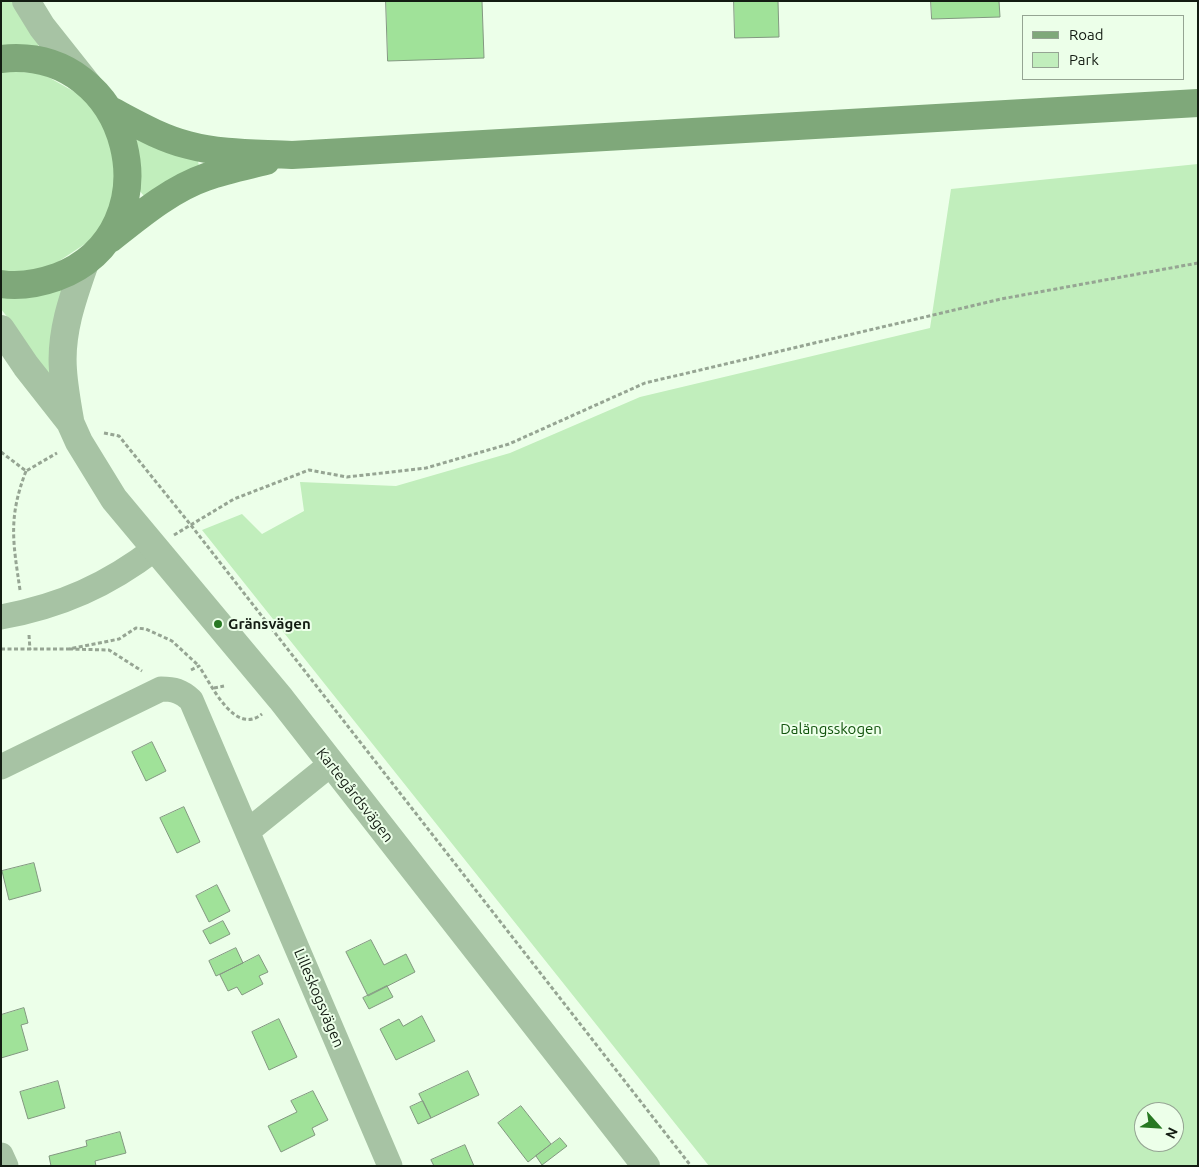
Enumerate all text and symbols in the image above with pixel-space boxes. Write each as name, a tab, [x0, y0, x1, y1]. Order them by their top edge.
legend	[1022, 15, 1184, 80]
text: Road	[1069, 26, 1104, 43]
text: Park	[1069, 51, 1099, 68]
place label: Gränsvägen	[228, 615, 311, 633]
marker: Gränsvägen	[212, 618, 224, 630]
park label: Dalängsskogen	[780, 720, 882, 738]
street label: Kartegårdsvägen	[313, 744, 397, 846]
street label: Lilleskogsvägen	[290, 946, 348, 1050]
north arrow	[1134, 1102, 1184, 1152]
text: N	[1162, 1125, 1181, 1141]

